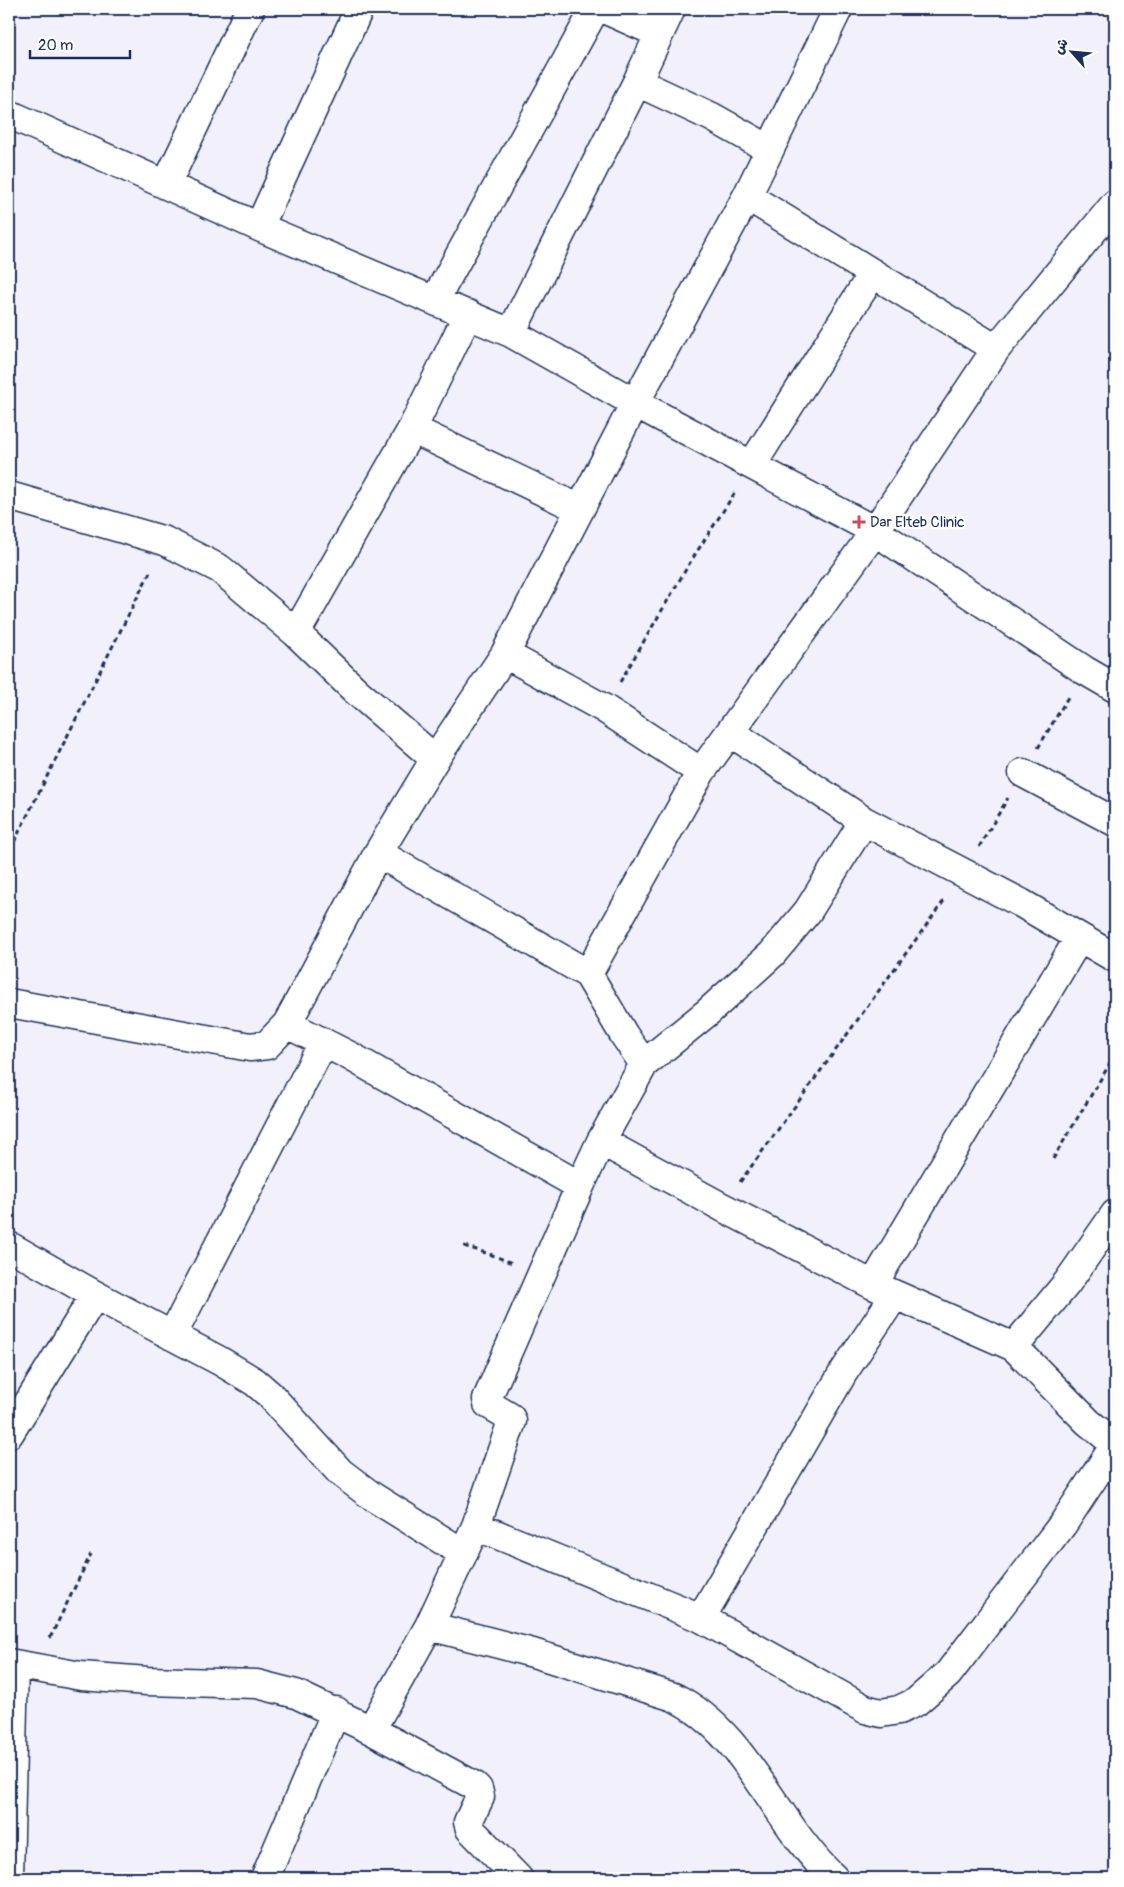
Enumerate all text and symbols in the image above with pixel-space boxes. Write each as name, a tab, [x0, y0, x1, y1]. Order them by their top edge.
scale bar	[30, 28, 130, 60]
north arrow	[1046, 28, 1096, 78]
text: 20 m	[38, 36, 73, 55]
text: ش	[1050, 36, 1072, 57]
place label: Dar Elteb Clinic	[870, 513, 965, 532]
marker: Dar Elteb Clinic	[852, 515, 866, 529]

